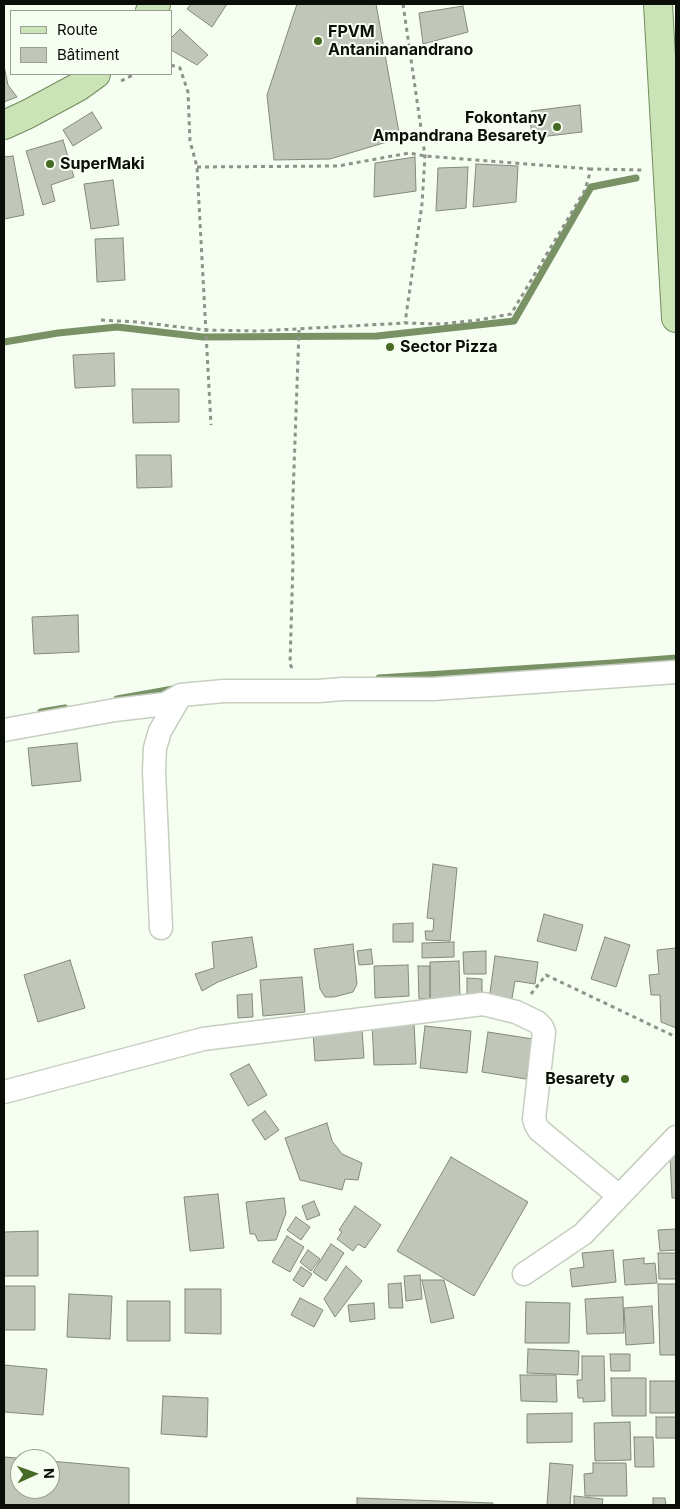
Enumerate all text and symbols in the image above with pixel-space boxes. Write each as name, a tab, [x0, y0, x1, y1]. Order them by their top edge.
legend	[10, 10, 172, 75]
text: Route	[57, 20, 98, 39]
place label: FPVM Antaninanandrano	[328, 22, 473, 60]
marker: FPVM Antaninanandrano	[312, 35, 324, 47]
text: Bâtiment	[57, 45, 119, 64]
place label: Fokontany Ampandrana Besarety	[372, 108, 547, 146]
marker: Fokontany Ampandrana Besarety	[551, 121, 563, 133]
place label: SuperMaki	[60, 154, 145, 174]
marker: SuperMaki	[44, 158, 56, 170]
place label: Sector Pizza	[400, 337, 498, 357]
marker: Sector Pizza	[384, 341, 396, 353]
place label: Besarety	[545, 1069, 615, 1089]
marker: Besarety	[619, 1073, 631, 1085]
north arrow	[10, 1449, 60, 1499]
text: N	[41, 1468, 58, 1479]

